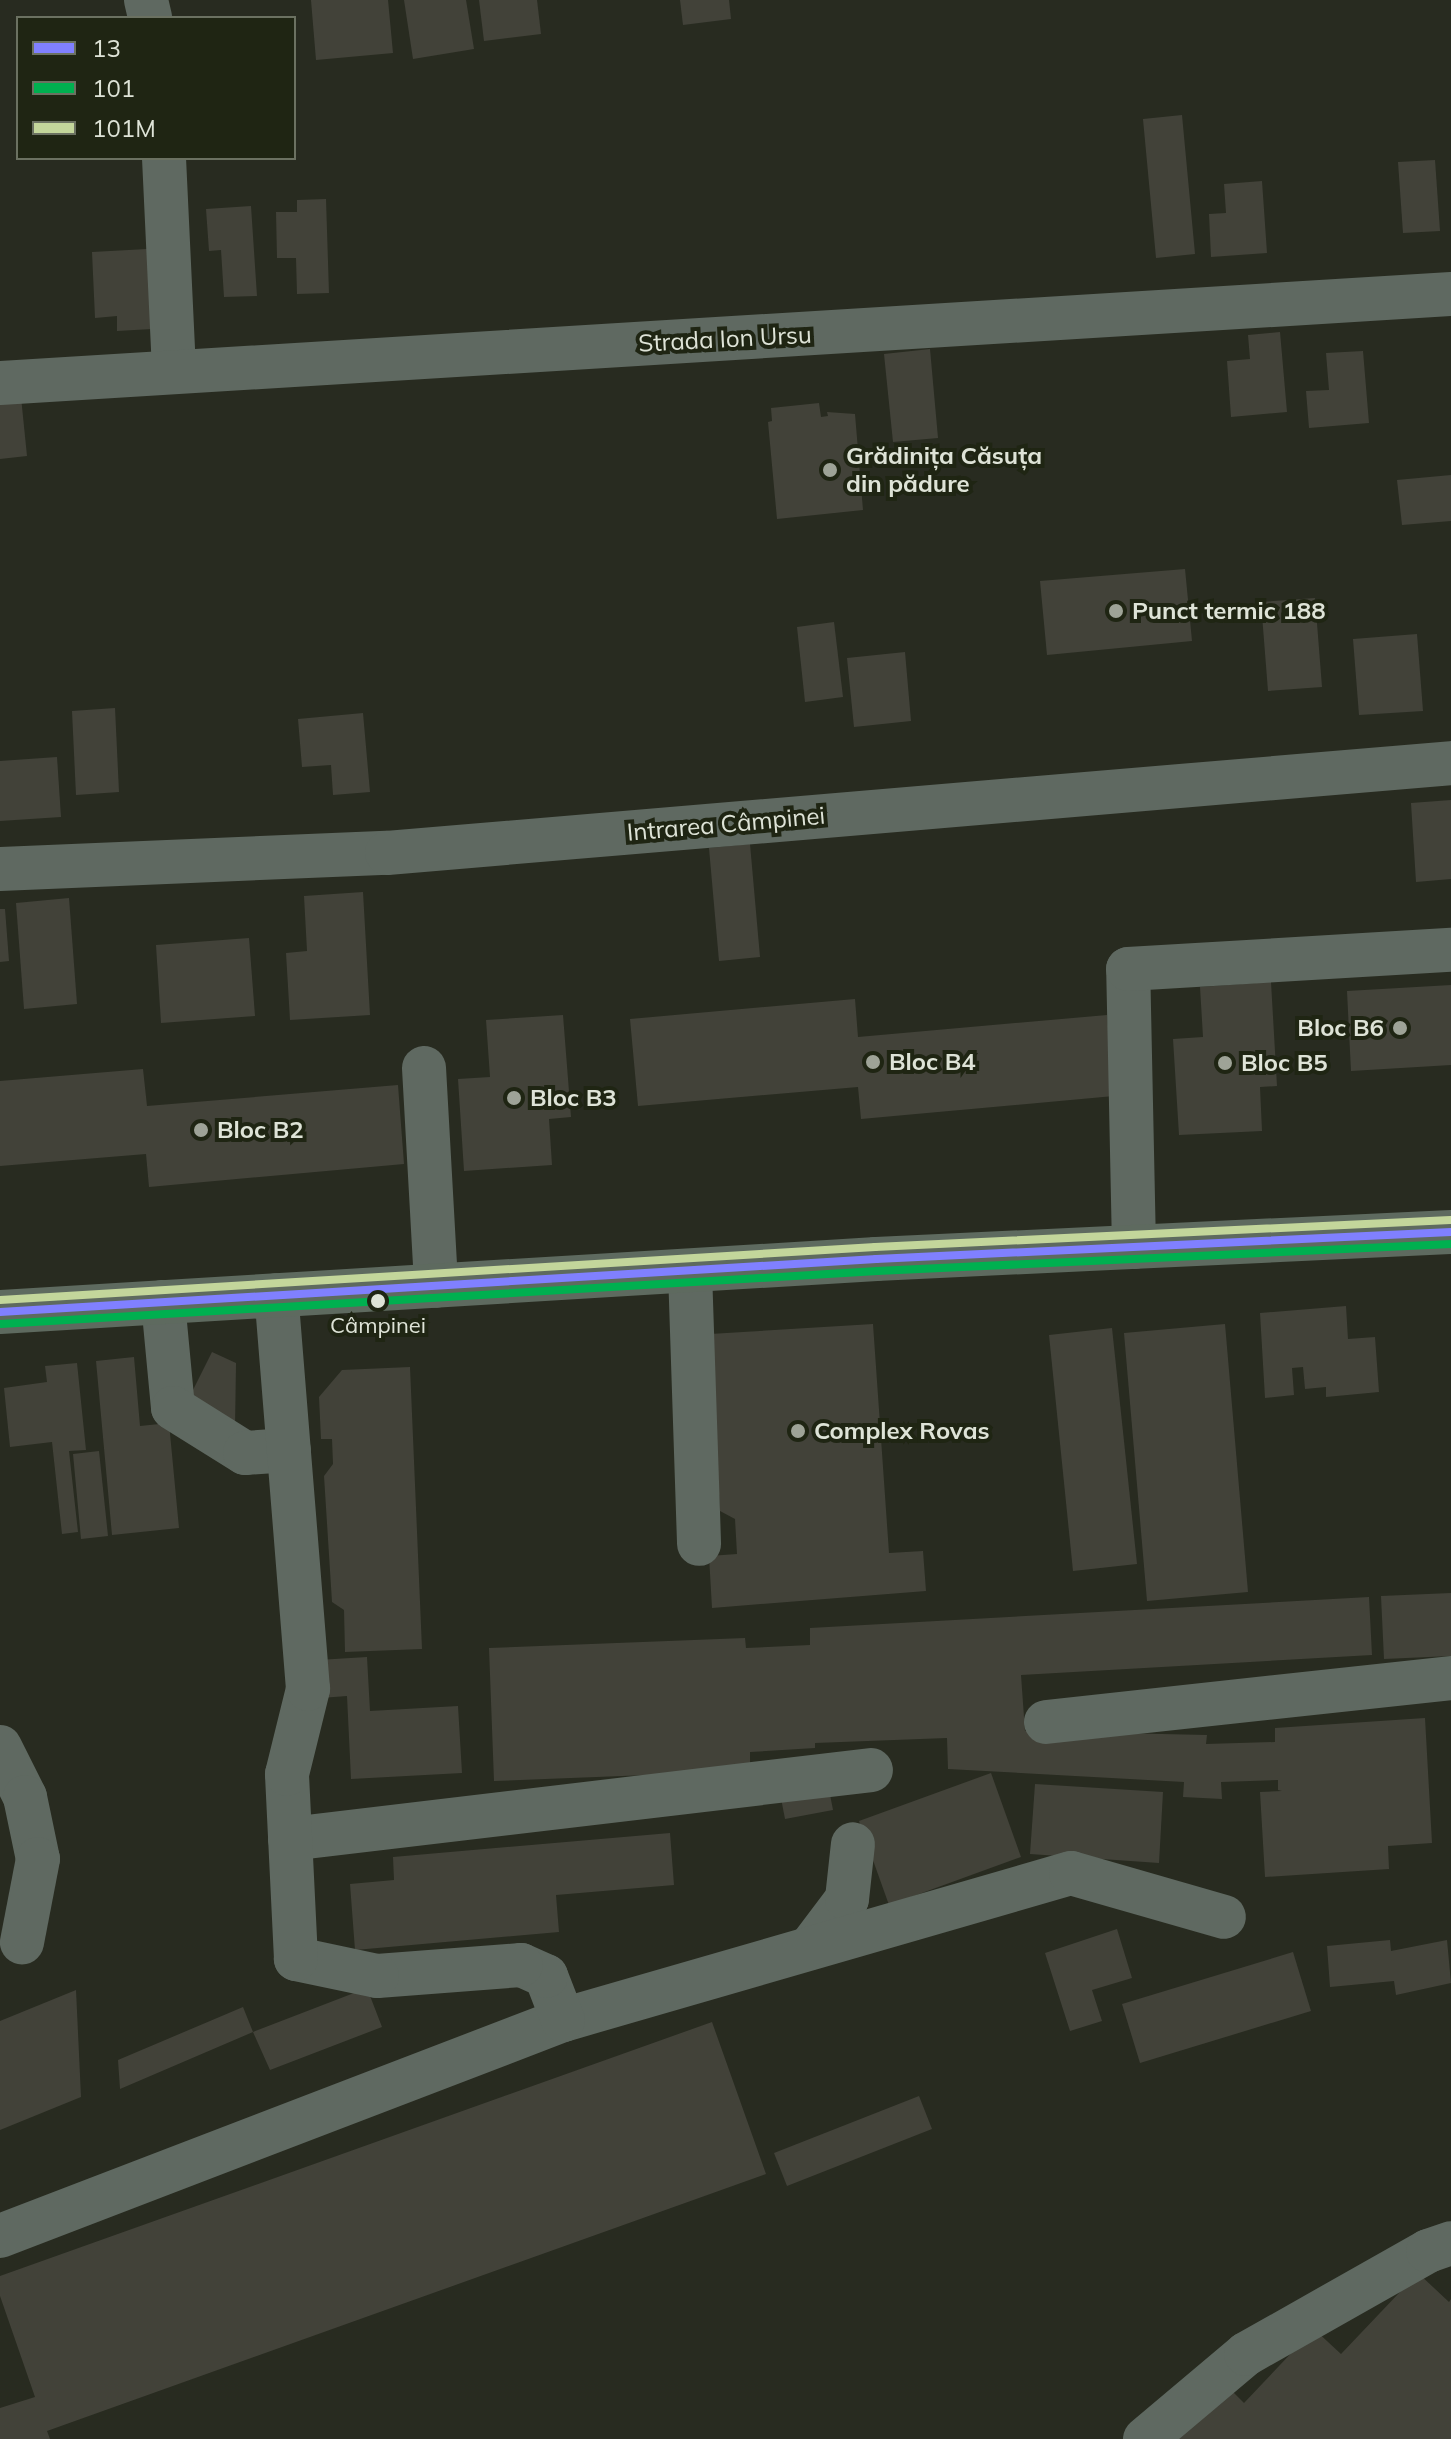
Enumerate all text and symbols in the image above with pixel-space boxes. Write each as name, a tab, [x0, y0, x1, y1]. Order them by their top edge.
legend	[16, 16, 296, 160]
text: 13	[92, 33, 121, 63]
text: 101	[92, 73, 135, 103]
text: 101M	[92, 113, 156, 143]
street label: Strada Ion Ursu	[638, 320, 812, 358]
place label: Grădinița Căsuța din pădure	[846, 442, 1042, 498]
marker: Grădinița Căsuța din pădure	[821, 461, 839, 479]
place label: Punct termic 188	[1132, 597, 1326, 625]
marker: Punct termic 188	[1107, 602, 1125, 620]
street label: Intrarea Câmpinei	[626, 801, 826, 847]
place label: Bloc B6	[1297, 1014, 1384, 1042]
marker: Bloc B6	[1391, 1019, 1409, 1037]
place label: Bloc B4	[889, 1048, 976, 1076]
place label: Bloc B5	[1241, 1049, 1328, 1077]
marker: Bloc B4	[864, 1053, 882, 1071]
marker: Bloc B5	[1216, 1054, 1234, 1072]
place label: Bloc B3	[530, 1084, 617, 1112]
marker: Bloc B3	[505, 1089, 523, 1107]
place label: Bloc B2	[217, 1116, 304, 1144]
marker: Bloc B2	[192, 1121, 210, 1139]
marker: Câmpinei	[370, 1293, 386, 1309]
place label: Câmpinei	[330, 1313, 426, 1339]
place label: Complex Rovas	[814, 1417, 990, 1445]
marker: Complex Rovas	[789, 1422, 807, 1440]

